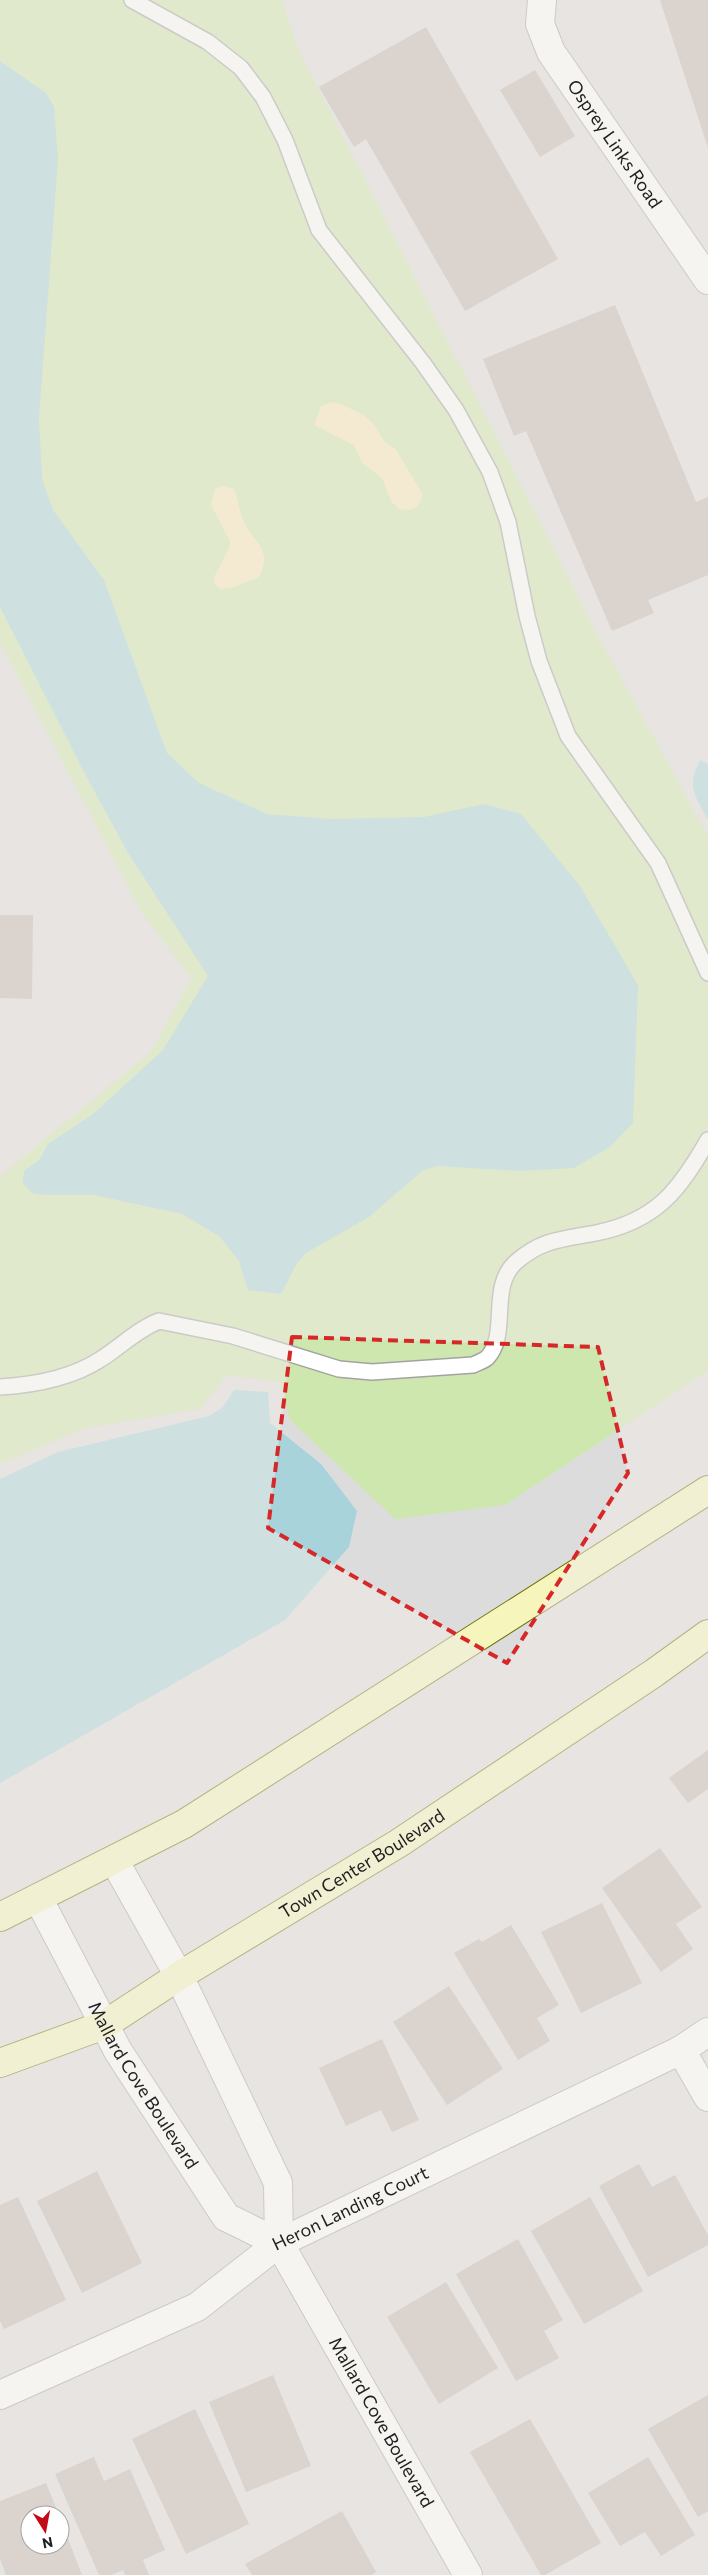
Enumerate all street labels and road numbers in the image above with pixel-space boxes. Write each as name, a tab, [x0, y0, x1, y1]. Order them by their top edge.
street label: Osprey Links Road	[563, 75, 667, 212]
street label: Town Center Boulevard	[275, 1804, 449, 1923]
street label: Mallard Cove Boulevard	[84, 1998, 204, 2173]
street label: Heron Landing Court	[268, 2161, 432, 2255]
street label: Mallard Cove Boulevard	[325, 2333, 439, 2511]

